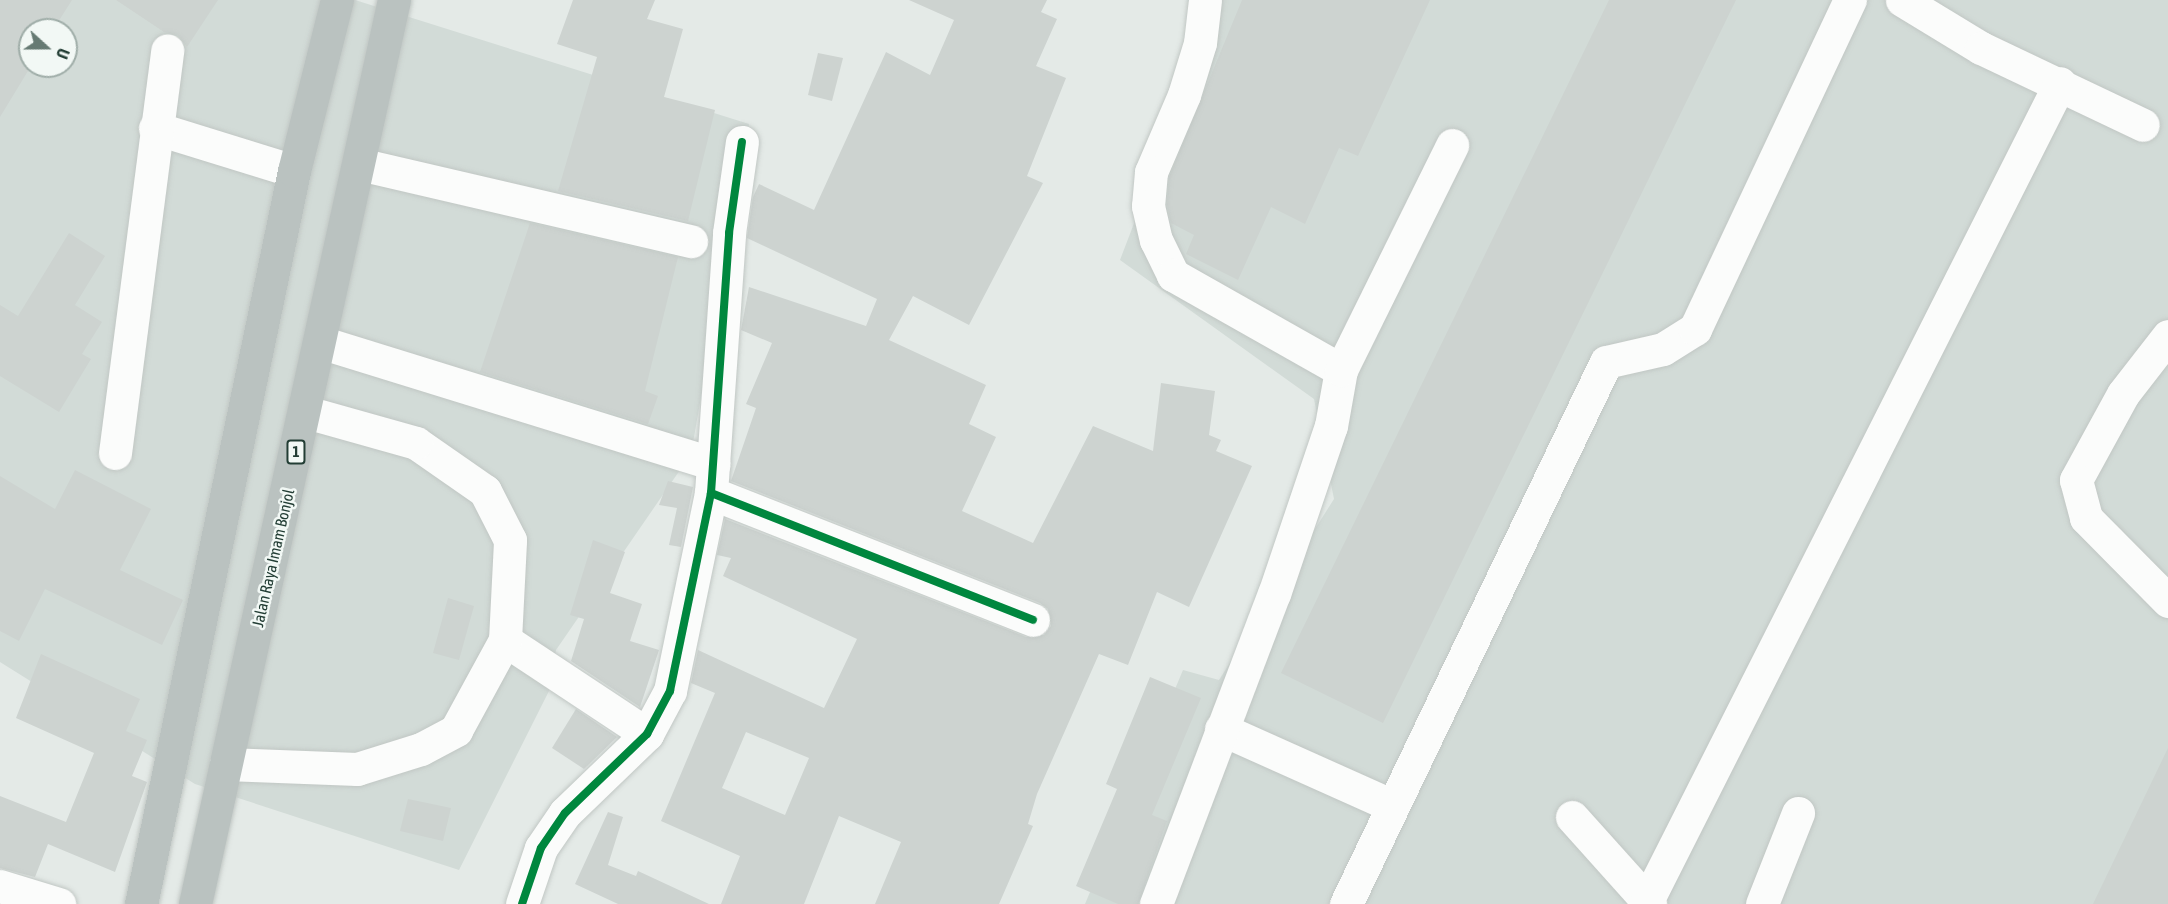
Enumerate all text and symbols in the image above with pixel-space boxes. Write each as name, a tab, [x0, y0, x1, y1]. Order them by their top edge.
north arrow	[18, 18, 78, 78]
text: U	[53, 46, 73, 61]
road number: 1	[286, 440, 306, 464]
street label: Jalan Raya Imam Bonjol	[248, 487, 298, 629]

